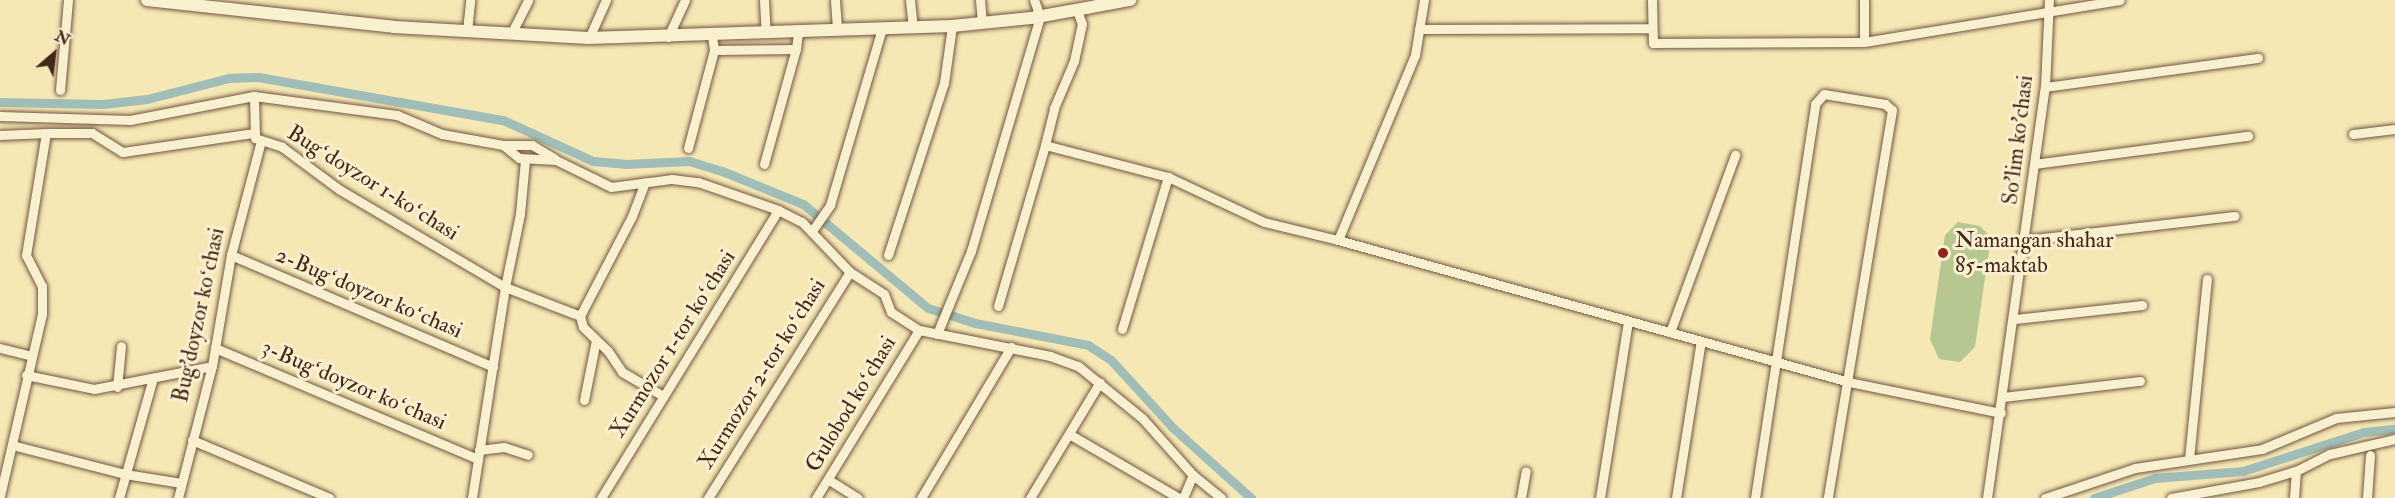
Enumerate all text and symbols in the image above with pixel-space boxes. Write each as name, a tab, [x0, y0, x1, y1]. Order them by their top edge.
north arrow	[24, 24, 84, 84]
text: N	[51, 26, 73, 50]
street label: So'lim ko'chasi	[1997, 74, 2039, 206]
street label: Bugʻdoyzor 1-koʻchasi	[282, 120, 464, 246]
street label: Bug'doyzor koʻchasi	[168, 225, 230, 405]
place label: Namangan shahar 85-maktab	[1955, 227, 2113, 278]
street label: 2-Bugʻdoyzor koʻchasi	[272, 242, 466, 344]
street label: Xurmozor 1-tor koʻchasi	[605, 245, 741, 443]
marker: Namangan shahar 85-maktab	[1936, 246, 1950, 260]
street label: Xurmozor 2-tor koʻchasi	[693, 274, 831, 474]
street label: Gulobod koʻchasi	[800, 331, 902, 477]
street label: 3-Bugʻdoyzor koʻchasi	[258, 334, 450, 436]

